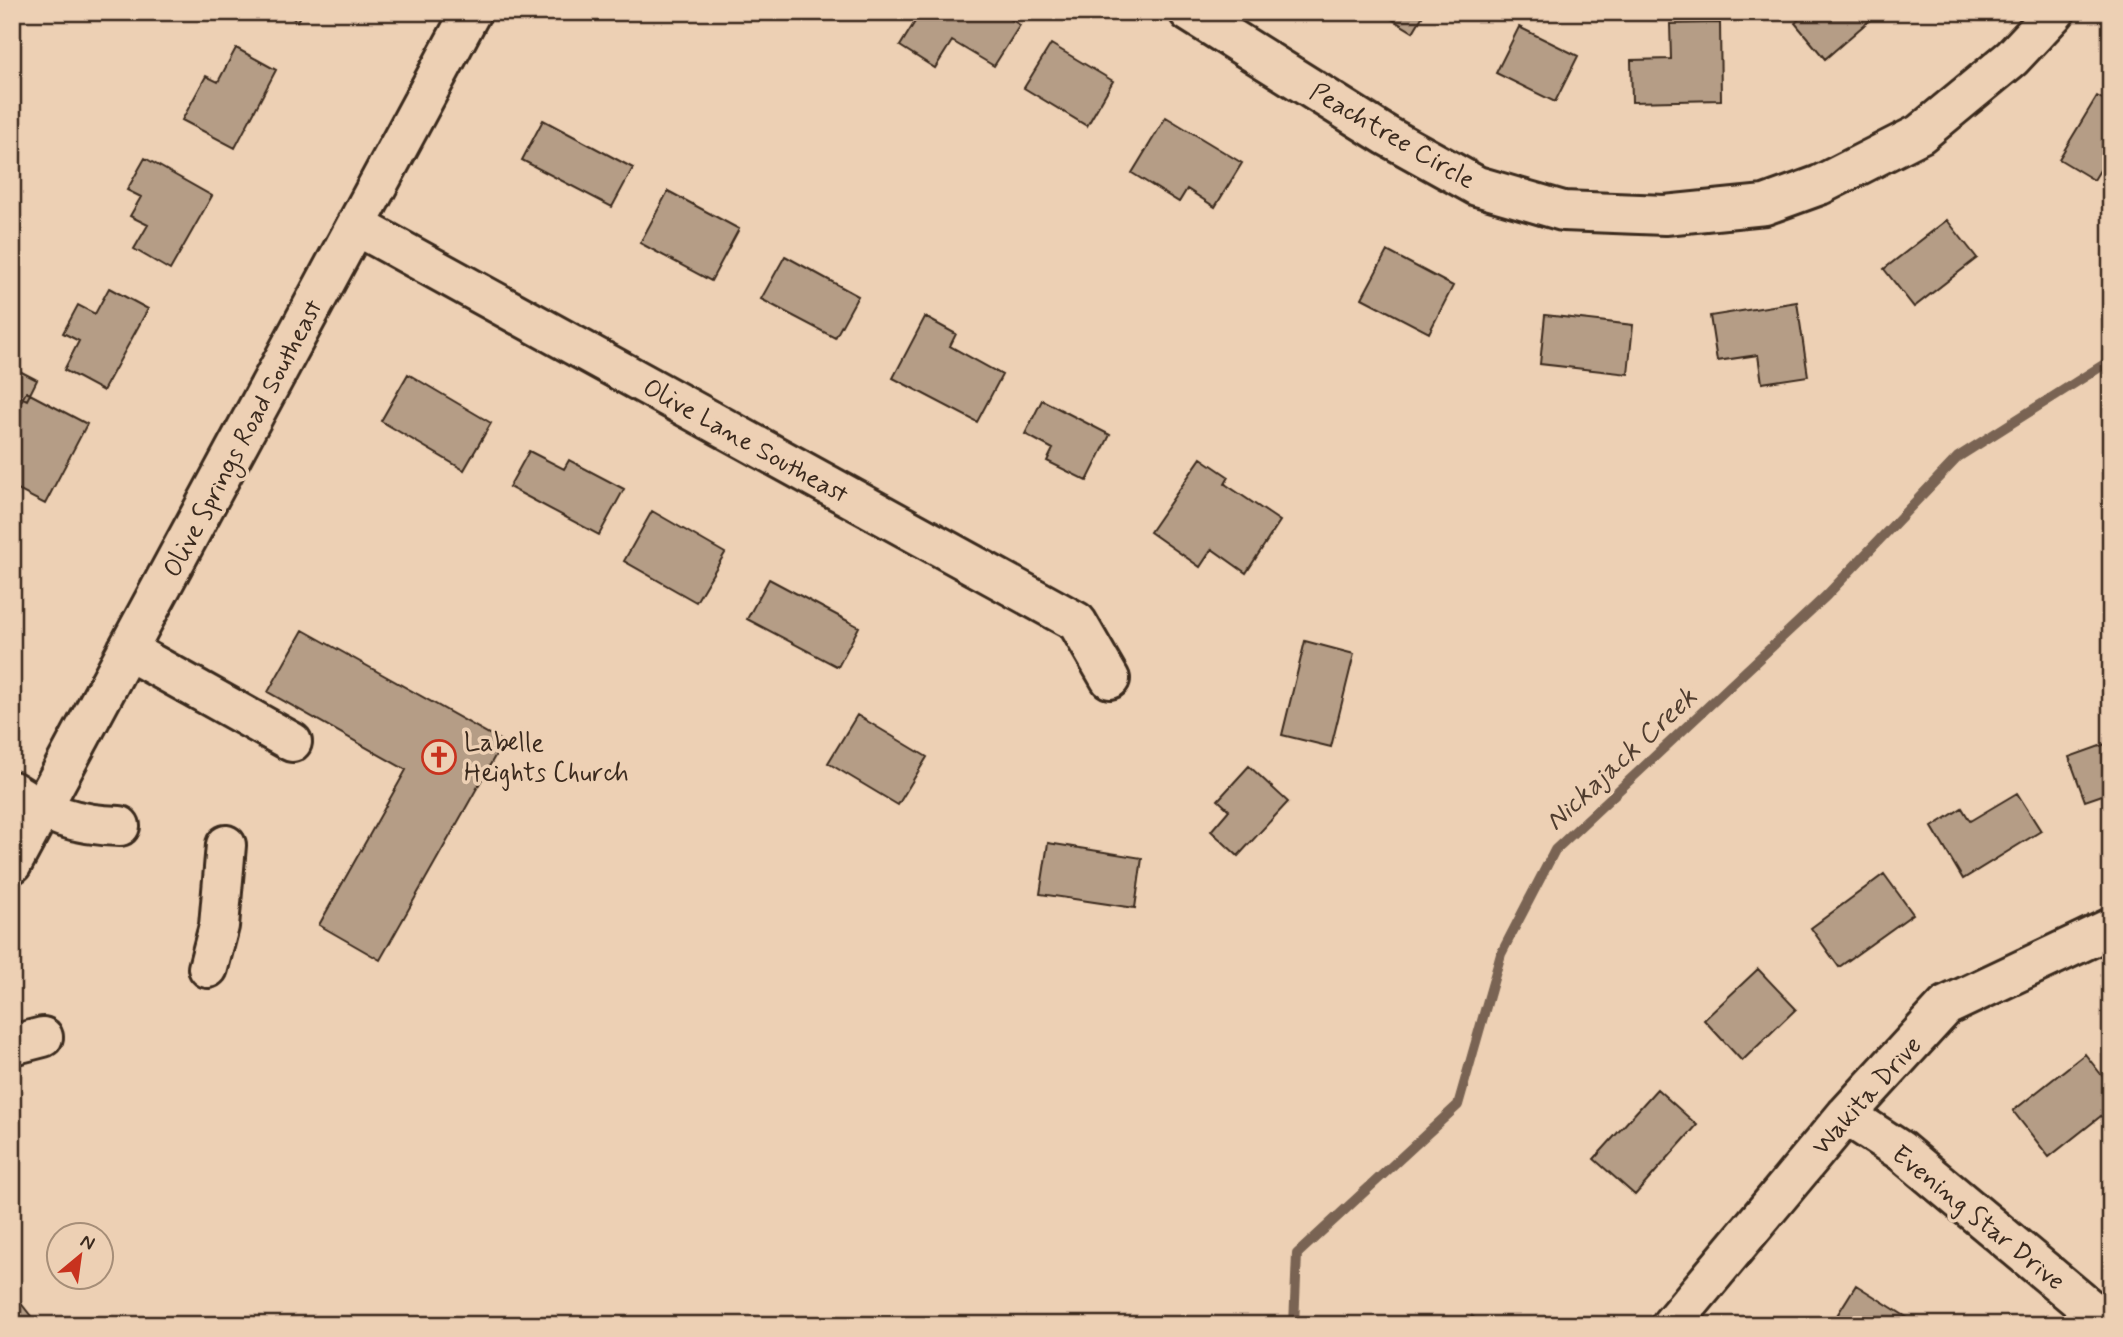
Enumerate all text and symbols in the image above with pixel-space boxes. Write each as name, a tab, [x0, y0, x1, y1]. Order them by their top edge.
street label: Peachtree Circle	[1303, 76, 1481, 198]
street label: Olive Springs Road Southeast	[156, 294, 333, 585]
street label: Olive Lane Southeast	[636, 371, 854, 512]
water label: Nickajack Creek	[1538, 680, 1706, 840]
place label: Labelle Heights Church	[464, 727, 629, 791]
church icon: Labelle Heights Church	[420, 738, 458, 776]
street label: Wakita Drive	[1805, 1030, 1930, 1163]
street label: Evening Star Drive	[1884, 1138, 2071, 1299]
north arrow	[46, 1222, 116, 1292]
text: N	[76, 1228, 99, 1256]

